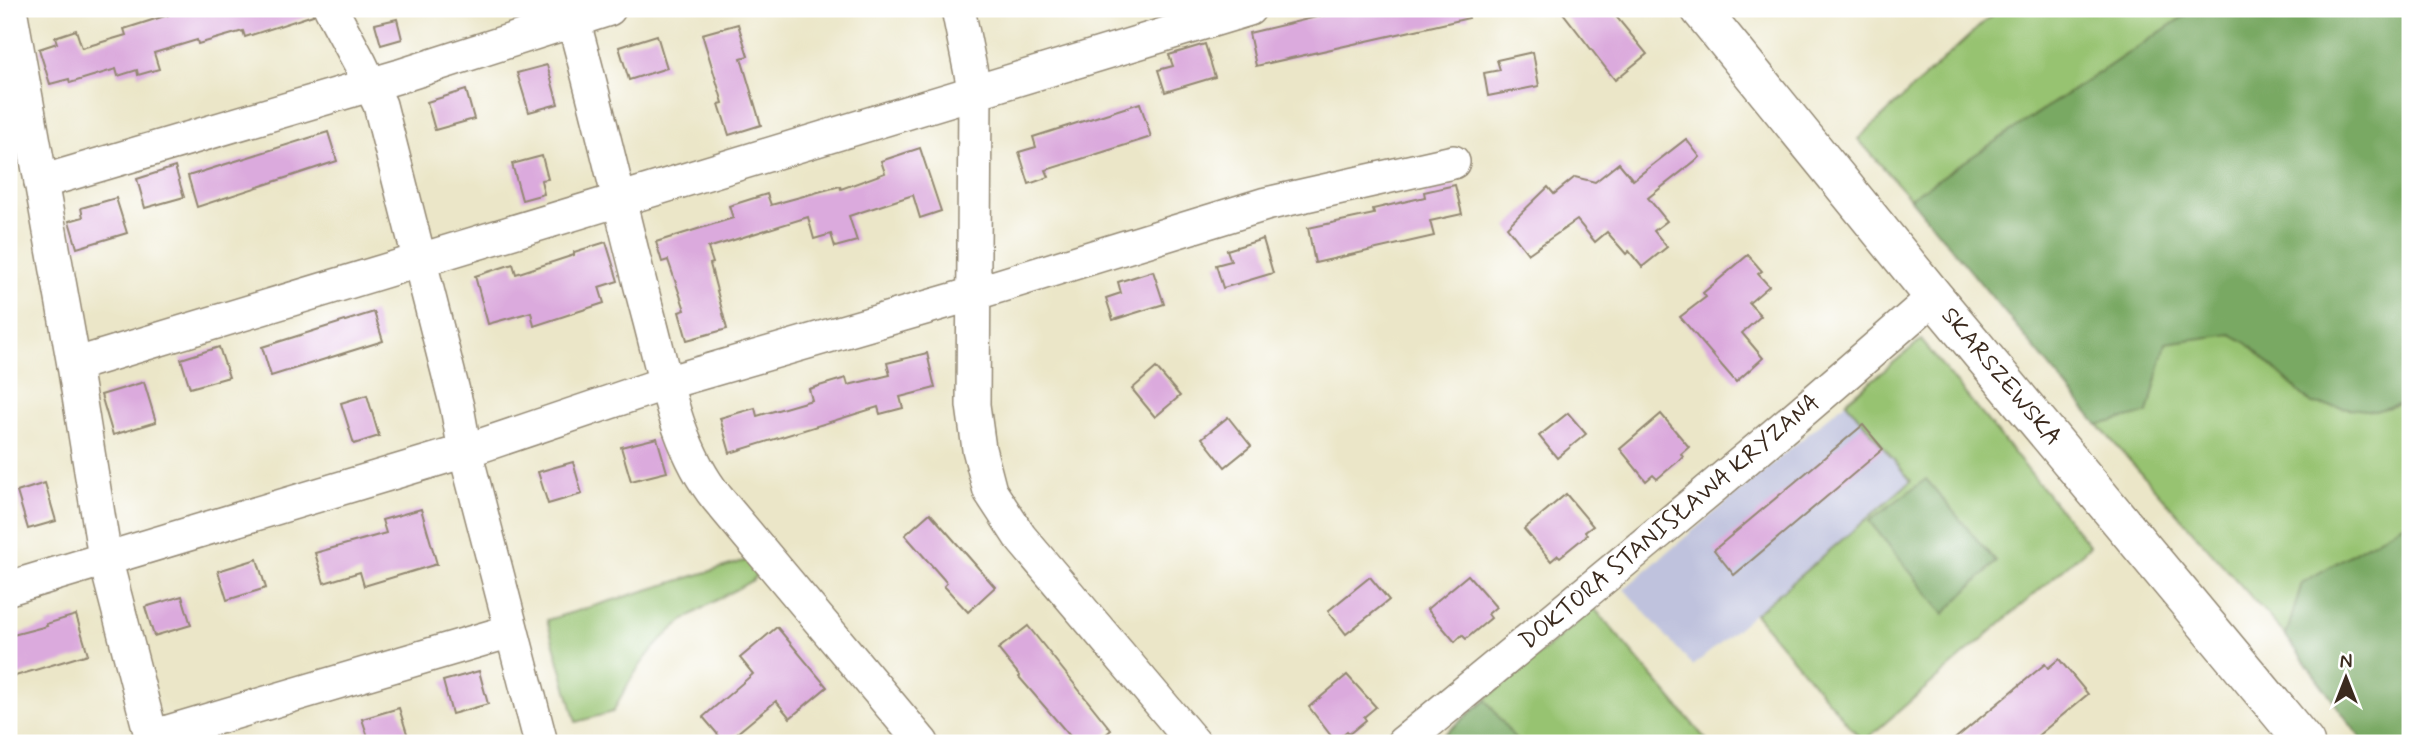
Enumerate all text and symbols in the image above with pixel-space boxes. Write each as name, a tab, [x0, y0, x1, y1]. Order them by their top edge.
street label: SKARSZEWSKA	[1934, 301, 2068, 453]
street label: DOKTORA STANISŁAWA KRYZANA	[1513, 387, 1827, 657]
north arrow	[2310, 644, 2380, 714]
text: N	[2340, 650, 2352, 675]

